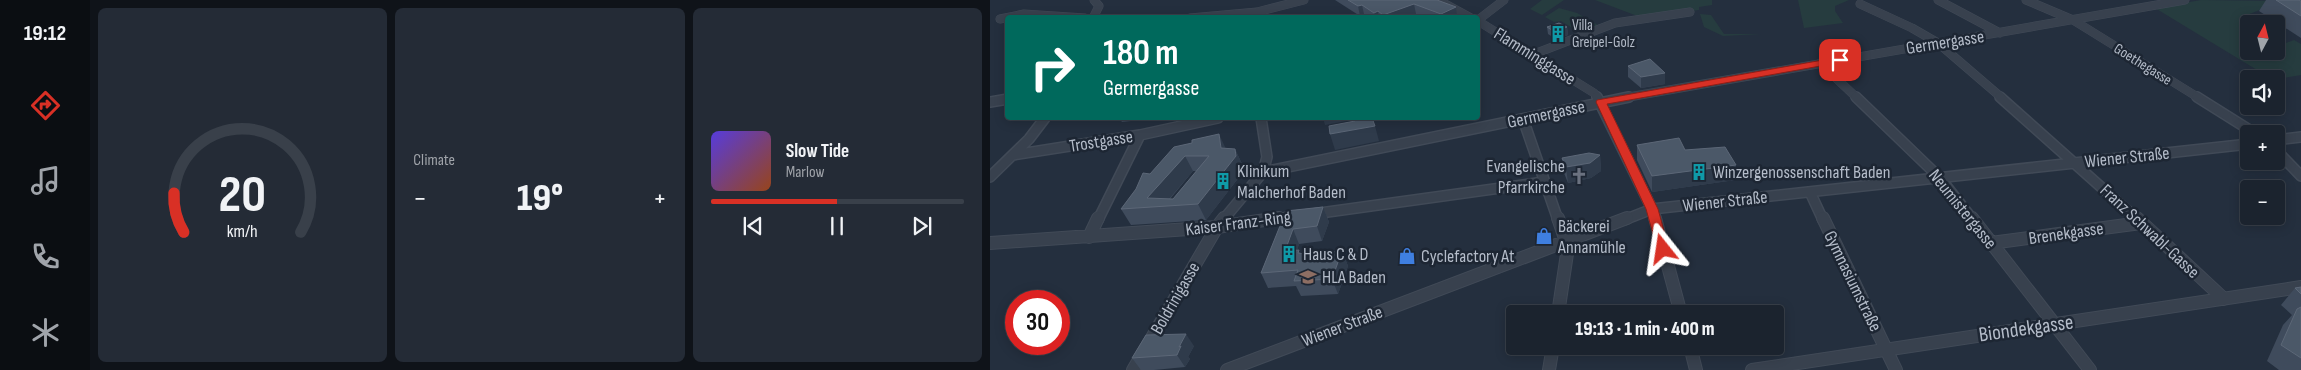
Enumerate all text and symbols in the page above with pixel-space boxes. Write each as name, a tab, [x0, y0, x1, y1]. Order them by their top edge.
north arrow	[2240, 15, 2285, 60]
map controls	[2240, 15, 2285, 225]
place label: Villa Greipel-Golz	[1572, 16, 1635, 52]
text: 19:12	[24, 20, 66, 47]
street label: Flamminggasse	[1490, 23, 1579, 90]
building icon: Villa Greipel-Golz	[1548, 24, 1568, 44]
street label: Germergasse	[1905, 26, 1986, 59]
text: 180 m	[1103, 32, 1179, 75]
icon: right	[1020, 35, 1085, 100]
pin	[1819, 39, 1861, 81]
street label: Goethegasse	[2110, 39, 2175, 90]
icon: arrive	[1826, 46, 1854, 74]
button: sound	[2240, 70, 2285, 115]
text: Germergasse	[1103, 75, 1199, 102]
icon: directions	[28, 88, 63, 123]
street label: Germergasse	[1505, 96, 1587, 133]
button: +	[2240, 125, 2285, 170]
street label: Trostgasse	[1068, 126, 1134, 157]
text: Slow Tide	[786, 140, 849, 163]
street label: Wiener Straße	[2084, 143, 2170, 172]
text: Climate	[413, 151, 455, 170]
place label: Evangelische Pfarrkirche	[1486, 156, 1565, 198]
place label: Klinikum Malcherhof Baden	[1237, 161, 1346, 203]
building icon: Winzergenossenschaft Baden	[1689, 162, 1709, 182]
place label: Winzergenossenschaft Baden	[1713, 162, 1890, 183]
icon: music	[28, 163, 63, 198]
text: Marlow	[786, 163, 824, 182]
text: 20	[219, 164, 266, 227]
street label: Neumistergasse	[1924, 165, 2001, 253]
church icon: Evangelische Pfarrkirche	[1569, 166, 1589, 186]
building icon: Klinikum Malcherhof Baden	[1213, 171, 1233, 191]
text: 19°	[517, 176, 563, 221]
street label: Franz Schwabl-Gasse	[2096, 180, 2204, 283]
button: −	[2240, 180, 2285, 225]
text: −	[413, 182, 427, 215]
text: +	[653, 182, 667, 215]
street label: Wiener Straße	[1682, 187, 1768, 216]
street label: Kaiser Franz-Ring	[1184, 207, 1292, 240]
icon: previous	[739, 212, 767, 240]
icon: pause	[823, 212, 851, 240]
icon: next	[908, 212, 936, 240]
place label: Bäckerei Annamühle	[1557, 216, 1626, 258]
street label: Brenekgasse	[2027, 218, 2105, 249]
text: km/h	[227, 221, 258, 242]
position arrow	[1636, 222, 1688, 274]
shop icon: Bäckerei Annamühle	[1534, 226, 1554, 246]
street label: Gymnasiumstraße	[1819, 227, 1886, 335]
icon: phone	[28, 239, 63, 274]
building icon: Haus C & D	[1279, 244, 1299, 264]
place label: Haus C & D	[1303, 244, 1368, 265]
shop icon: Cyclefactory At	[1397, 246, 1417, 266]
place label: Cyclefactory At	[1421, 246, 1515, 267]
street label: Boldrinigasse	[1146, 258, 1204, 338]
school or university icon: HLA Baden	[1298, 267, 1318, 287]
place label: HLA Baden	[1322, 267, 1386, 288]
speed limit sign: 30	[1005, 290, 1070, 355]
street label: Wiener Straße	[1299, 301, 1386, 352]
street label: Biondekgasse	[1977, 309, 2075, 347]
icon: climate	[28, 315, 63, 350]
text: 19:13 · 1 min · 400 m	[1575, 318, 1715, 341]

